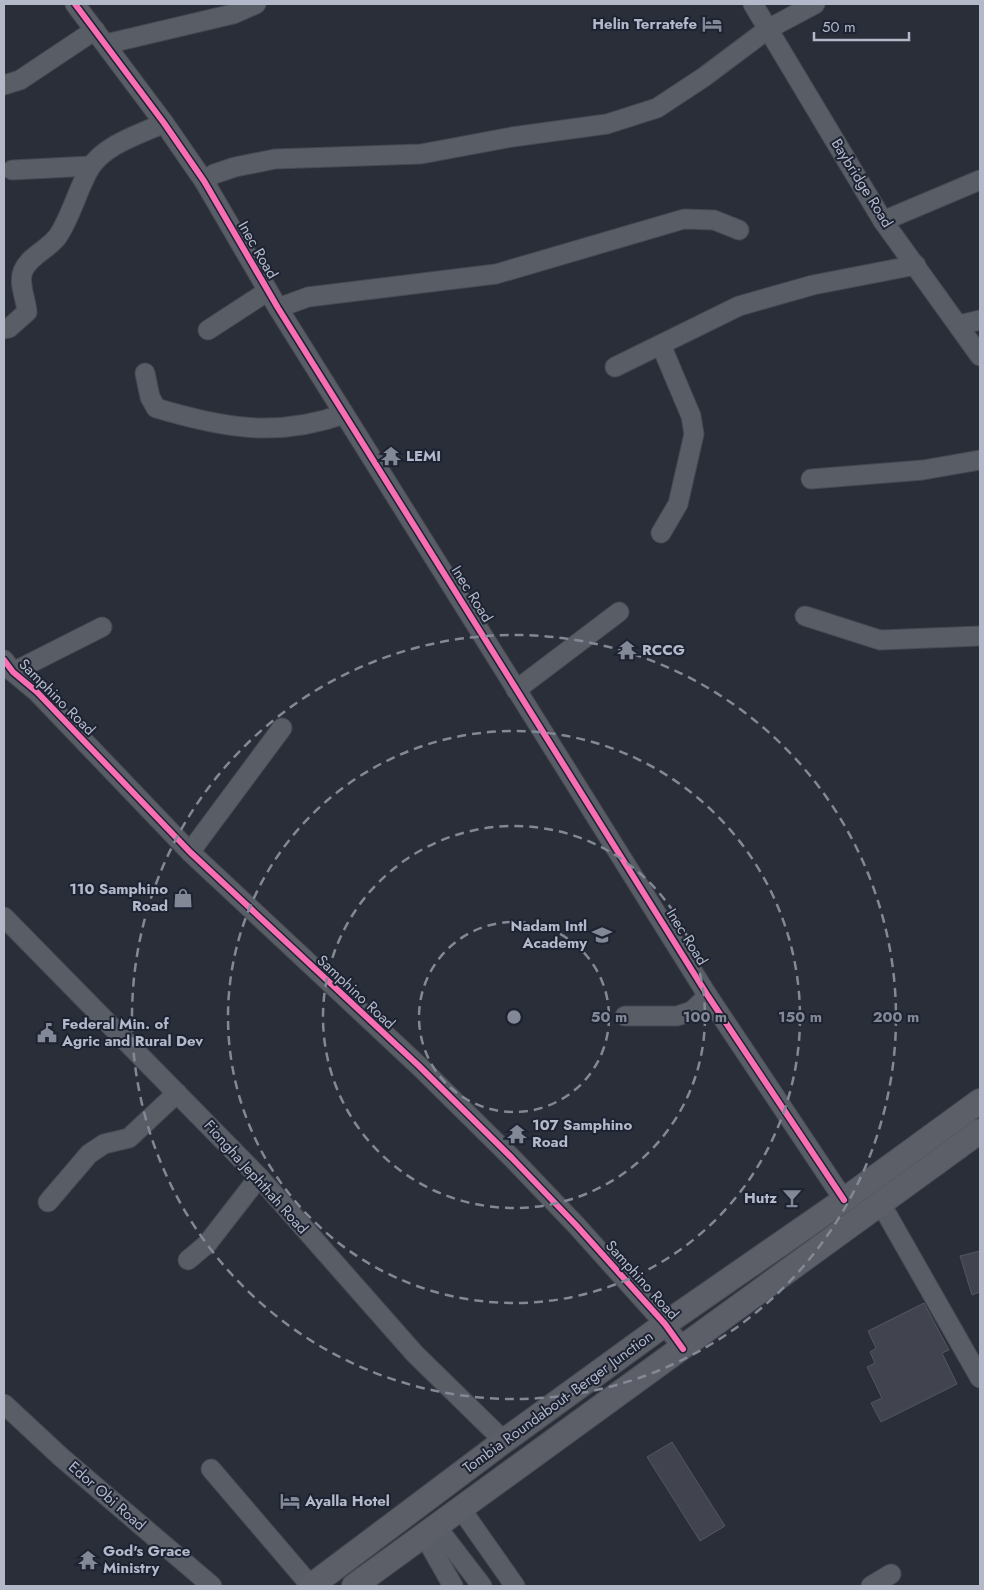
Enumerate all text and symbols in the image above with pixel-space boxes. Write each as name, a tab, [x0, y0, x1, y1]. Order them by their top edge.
scale bar	[814, 10, 909, 42]
place label: Helin Terratefe	[592, 13, 697, 35]
hotel icon: Helin Terratefe	[701, 13, 723, 35]
text: 50 m	[822, 16, 856, 38]
street label: Baybridge Road	[826, 134, 898, 232]
street label: Inec Road	[233, 217, 283, 283]
temple icon: LEMI	[380, 445, 402, 467]
place label: LEMI	[406, 445, 441, 467]
street label: Inec Road	[446, 561, 498, 627]
temple icon: RCCG	[616, 639, 638, 661]
place label: RCCG	[642, 639, 685, 661]
street label: Samphino Road	[14, 654, 100, 740]
place label: 110 Samphino Road	[69, 878, 168, 917]
shop icon: 110 Samphino Road	[172, 887, 194, 909]
street label: Inec Road	[661, 904, 713, 970]
place label: Nadam Intl Academy	[511, 915, 587, 954]
school or university icon: Nadam Intl Academy	[591, 924, 613, 946]
street label: Samphino Road	[312, 950, 400, 1034]
text: 50 m	[591, 1006, 627, 1028]
text: 100 m	[683, 1006, 727, 1028]
text: 150 m	[778, 1006, 822, 1028]
text: 200 m	[873, 1006, 919, 1028]
centre of rings	[505, 1008, 523, 1026]
place label: Federal Min. of Agric and Rural Dev	[61, 1013, 203, 1052]
public building icon: Federal Min. of Agric and Rural Dev	[36, 1022, 58, 1044]
place label: 107 Samphino Road	[532, 1114, 632, 1153]
street label: Fiongha Jephthah Road	[199, 1115, 313, 1239]
temple icon: 107 Samphino Road	[506, 1123, 528, 1145]
place label: Hutz	[744, 1187, 777, 1209]
bar icon: Hutz	[781, 1187, 803, 1209]
street label: Samphino Road	[600, 1235, 684, 1325]
street label: Tombia Roundabout- Berger Junction	[458, 1325, 658, 1479]
street label: Edor Obi Road	[64, 1456, 150, 1536]
hotel icon: Ayalla Hotel	[279, 1490, 301, 1512]
place label: Ayalla Hotel	[304, 1490, 390, 1512]
place label: God's Grace Ministry	[103, 1540, 191, 1579]
temple icon: God's Grace Ministry	[77, 1549, 99, 1571]

